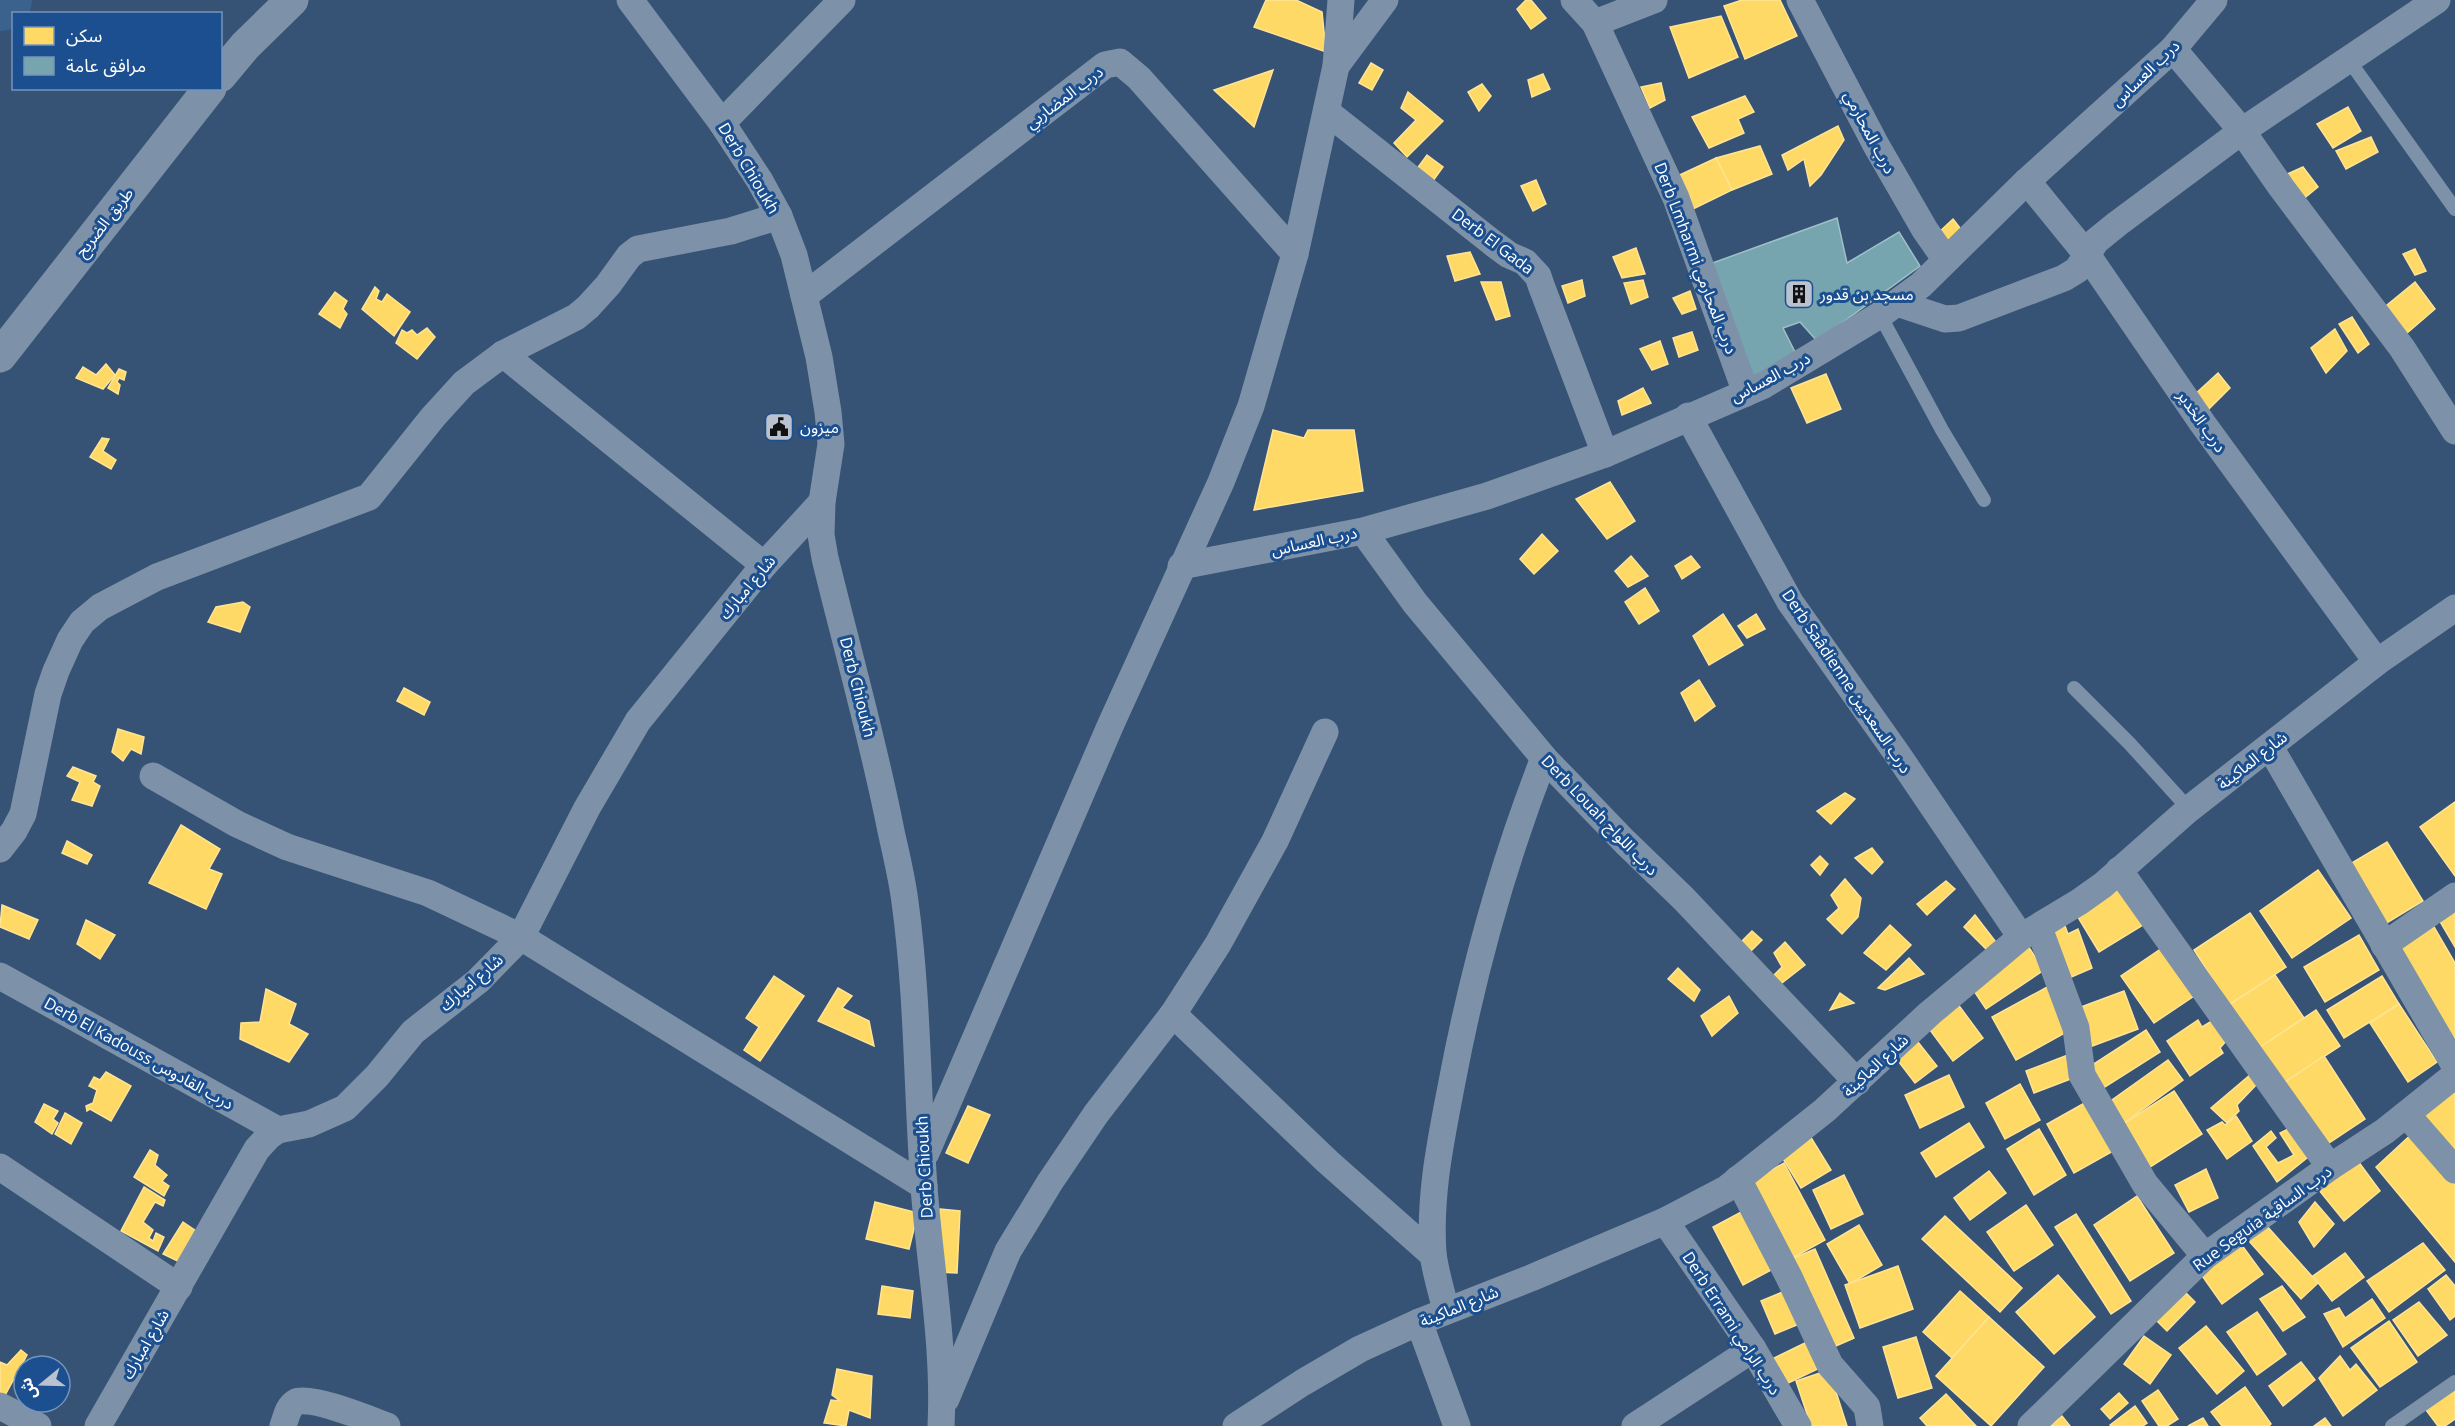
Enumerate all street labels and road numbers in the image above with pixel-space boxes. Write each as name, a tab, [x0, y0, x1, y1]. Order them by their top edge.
street label: درب العساس	[2106, 35, 2184, 111]
street label: درب المضاربي	[1021, 61, 1108, 135]
street label: درب المحارمي	[1837, 87, 1901, 178]
street label: Derb Chioukh	[713, 118, 785, 218]
street label: Derb Lmharmi درب المحارمي	[1648, 159, 1743, 358]
street label: طريق الضريح	[70, 182, 140, 263]
street label: Derb El Gada	[1447, 203, 1539, 279]
street label: درب العساس	[1726, 347, 1814, 407]
street label: درب الخدير	[2172, 385, 2231, 457]
street label: درب العساس	[1269, 521, 1359, 561]
street label: شارع امبارك	[714, 550, 782, 625]
street label: Derb Saâdienne درب السعديين	[1777, 585, 1917, 777]
street label: Derb Chioukh	[835, 635, 881, 739]
street label: شارع الماكينة	[2213, 726, 2293, 796]
street label: Derb Louah درب اللواح	[1535, 750, 1663, 881]
street label: شارع امبارك	[435, 948, 509, 1017]
street label: Derb El Kadouss درب القادوس	[40, 992, 238, 1114]
street label: شارع الماكينة	[1837, 1029, 1914, 1103]
street label: Derb Chioukh	[910, 1115, 938, 1219]
street label: Rue Seguia درب الساقية	[2188, 1160, 2336, 1276]
street label: Derb Errami درب الرامي	[1676, 1247, 1787, 1400]
street label: شارع الماكينة	[1416, 1280, 1502, 1334]
street label: شارع امبارك	[116, 1305, 176, 1384]

